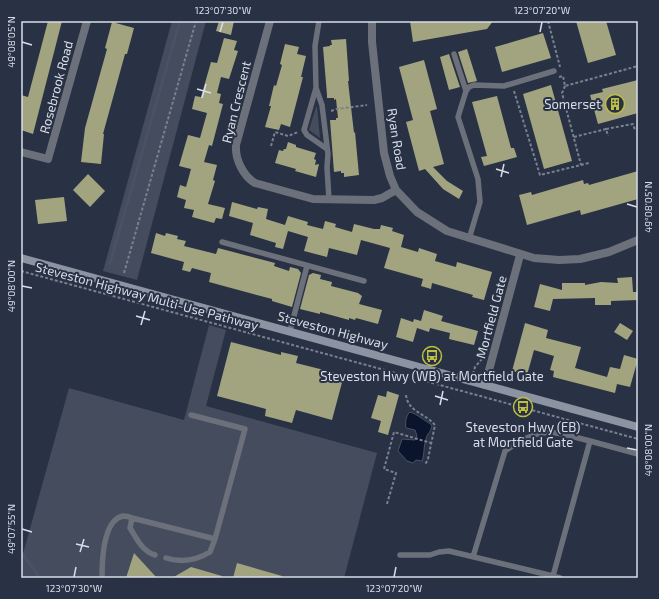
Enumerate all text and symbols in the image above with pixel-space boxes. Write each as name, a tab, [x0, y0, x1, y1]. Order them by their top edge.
text: 123°07'30"W	[195, 4, 252, 16]
text: 123°07'20"W	[514, 4, 571, 16]
text: 49°08'05"N	[5, 16, 17, 68]
street label: Rosebrook Road	[36, 39, 76, 135]
street label: Ryan Crescent	[218, 59, 254, 145]
building icon: Somerset	[604, 93, 626, 115]
place label: Somerset	[544, 96, 601, 112]
street label: Ryan Road	[384, 107, 410, 171]
text: 49°08'05"N	[642, 181, 654, 233]
street label: Steveston Highway Multi-Use Pathway	[34, 259, 260, 334]
text: 49°08'00"N	[5, 260, 17, 312]
street label: Mortfield Gate	[472, 274, 510, 360]
street label: Steveston Highway	[276, 308, 390, 352]
bus stop icon: Steveston Hwy (WB) at Mortfield Gate	[421, 345, 443, 367]
place label: Steveston Hwy (WB) at Mortfield Gate	[320, 368, 544, 384]
bus stop icon: Steveston Hwy (EB) at Mortfield Gate	[512, 396, 534, 418]
place label: Steveston Hwy (EB) at Mortfield Gate	[466, 419, 580, 450]
text: 49°08'00"N	[642, 424, 654, 476]
text: 49°07'55"N	[5, 504, 17, 554]
text: 123°07'30"W	[46, 582, 103, 594]
text: 123°07'20"W	[366, 582, 423, 594]

